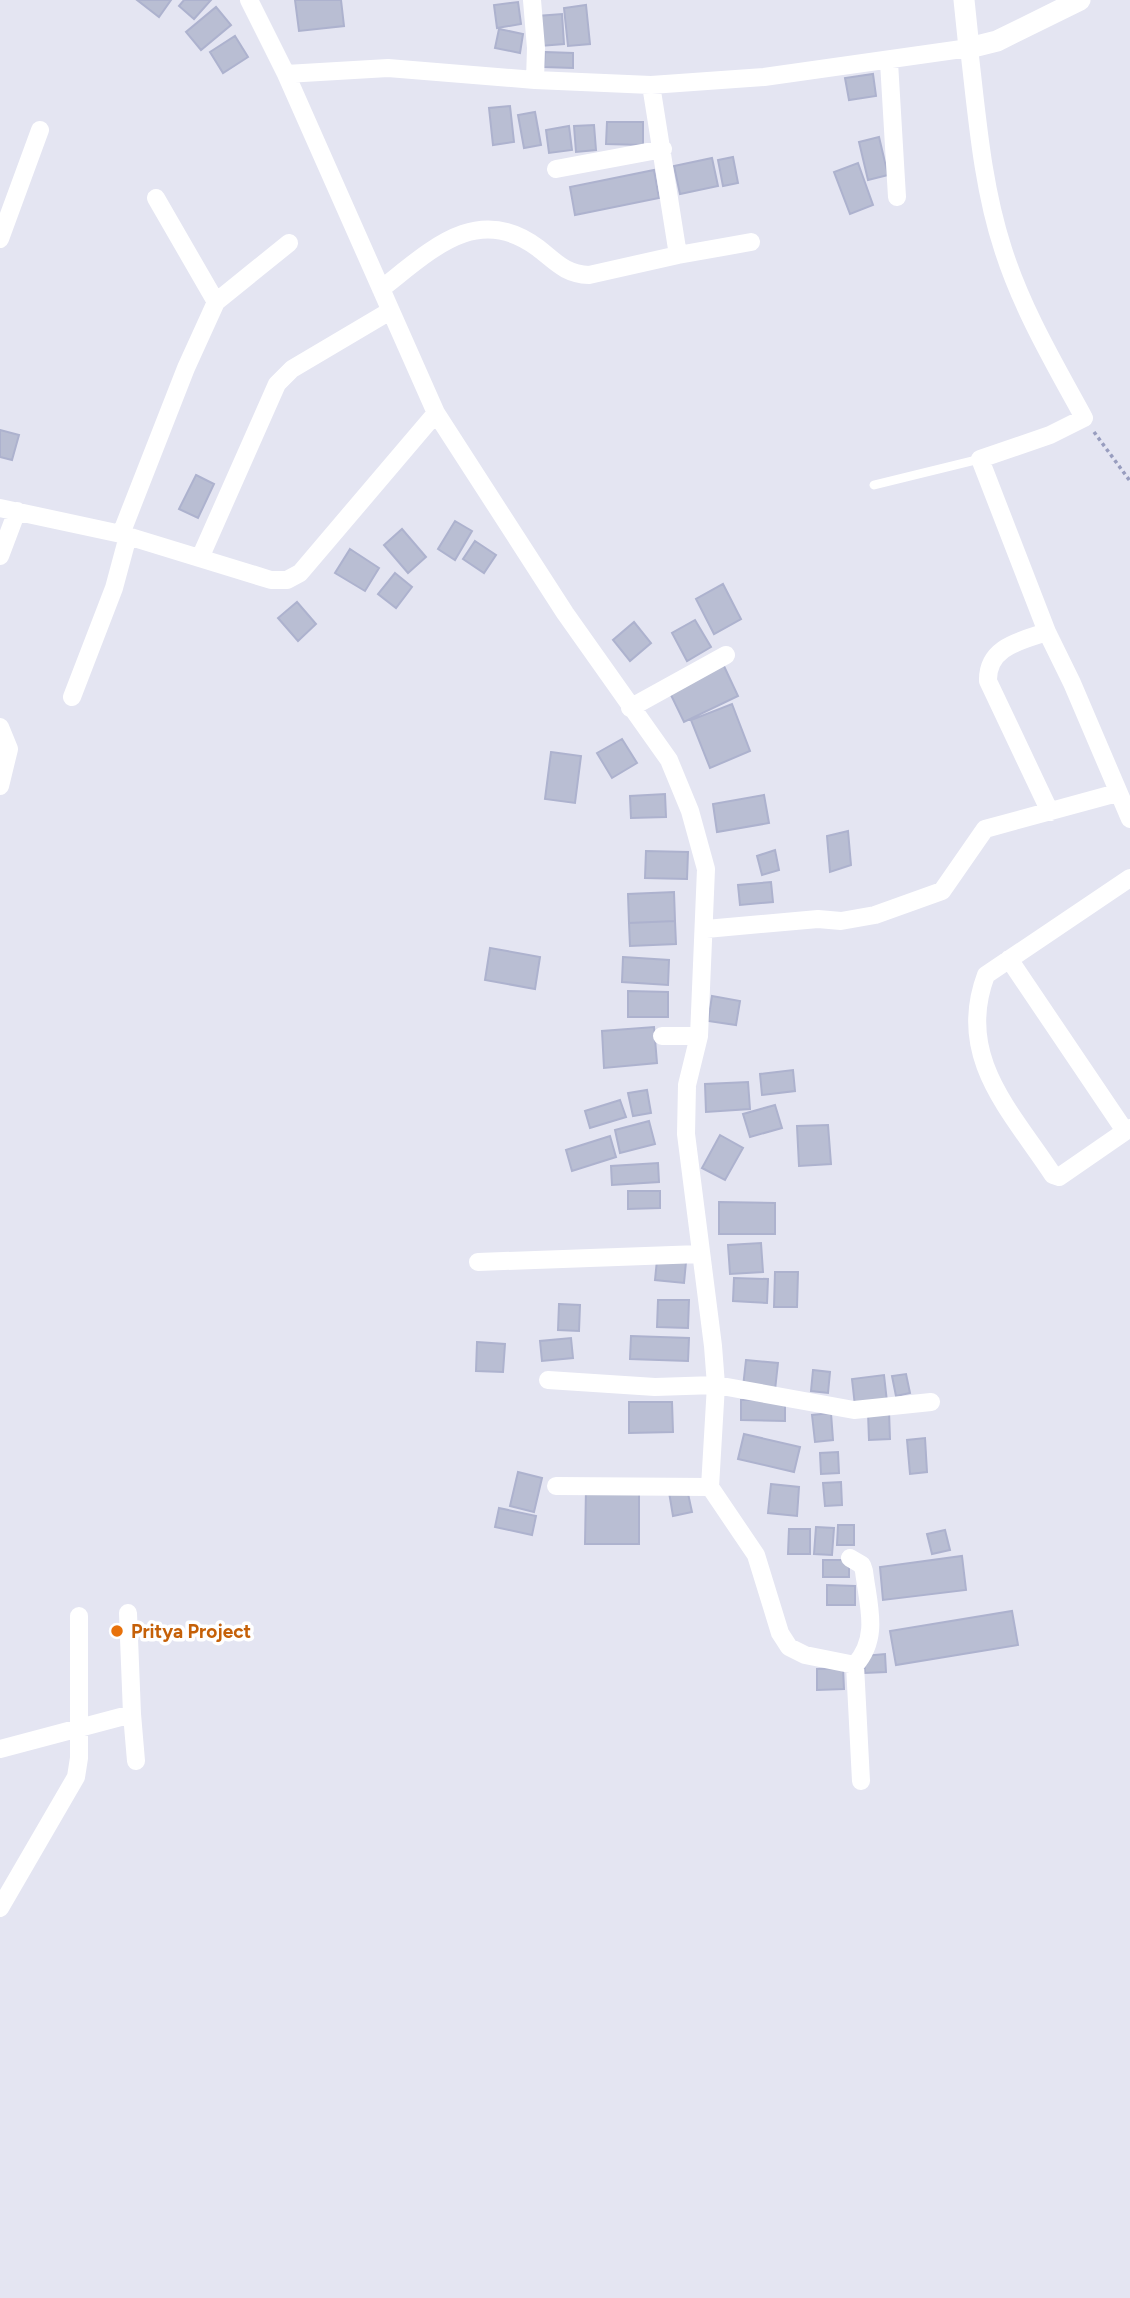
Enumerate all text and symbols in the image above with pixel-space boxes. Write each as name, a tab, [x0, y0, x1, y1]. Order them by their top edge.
place label: Pritya Project	[131, 1620, 252, 1643]
marker: Pritya Project	[109, 1623, 125, 1639]

